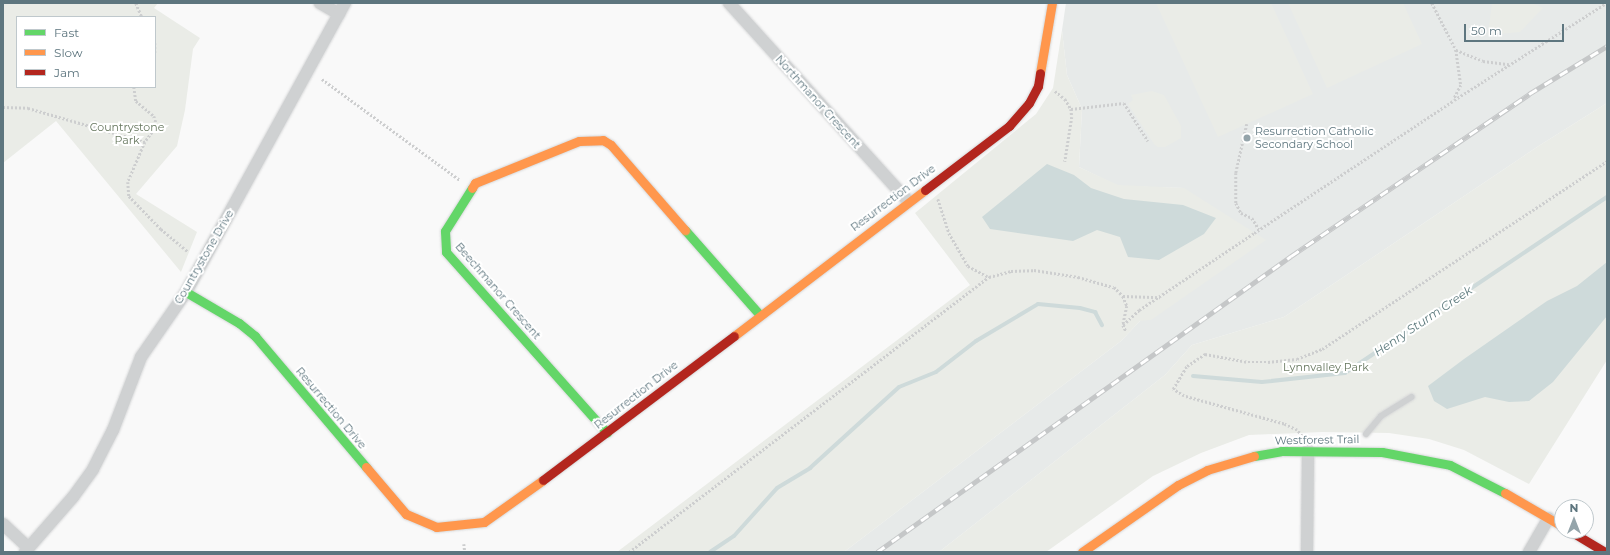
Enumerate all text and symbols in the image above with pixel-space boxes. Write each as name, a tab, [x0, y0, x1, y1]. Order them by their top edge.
legend	[16, 16, 156, 88]
scale bar	[1466, 16, 1566, 42]
text: 50 m	[1471, 23, 1502, 38]
text: Fast	[54, 25, 79, 40]
text: Slow	[54, 45, 83, 60]
street label: Northmanor Crescent	[773, 53, 863, 151]
text: Jam	[54, 65, 80, 80]
park label: Countrystone Park	[90, 121, 164, 147]
place label: Resurrection Catholic Secondary School	[1255, 125, 1374, 151]
marker: Resurrection Catholic Secondary School	[1242, 133, 1252, 143]
street label: Resurrection Drive	[848, 162, 938, 234]
street label: Countrystone Drive	[172, 208, 236, 306]
street label: Beechmanor Crescent	[452, 240, 544, 342]
water label: Henry Sturm Creek	[1371, 283, 1475, 359]
street label: Resurrection Drive	[592, 358, 680, 432]
park label: Lynnvalley Park	[1283, 360, 1369, 374]
street label: Resurrection Drive	[293, 365, 369, 451]
street label: Westforest Trail	[1274, 433, 1360, 447]
north arrow	[1554, 499, 1594, 539]
text: N	[1570, 501, 1578, 515]

